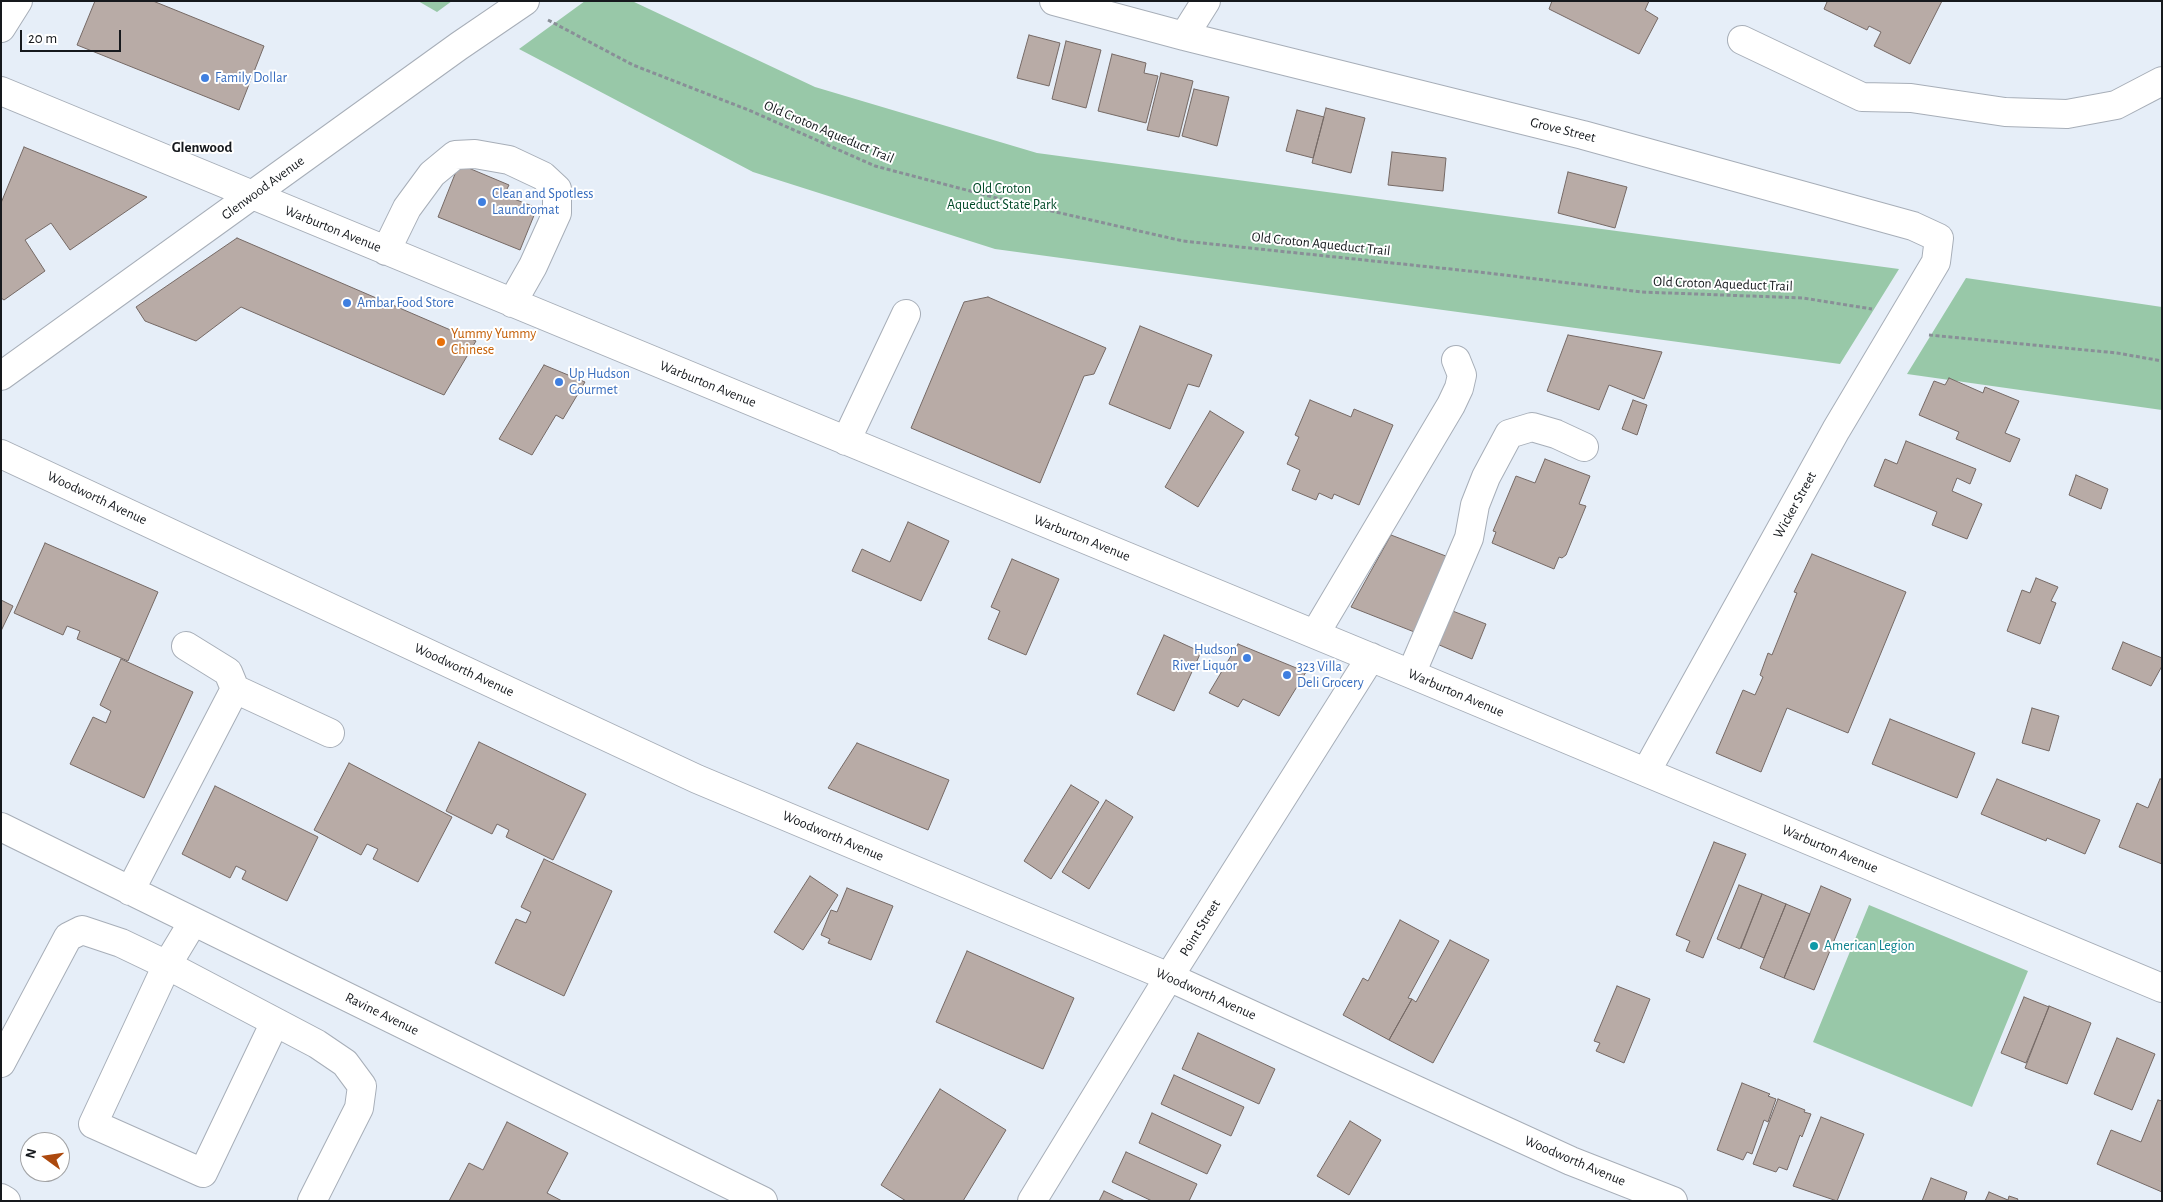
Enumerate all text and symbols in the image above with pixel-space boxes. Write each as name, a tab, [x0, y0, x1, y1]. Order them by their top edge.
scale bar	[22, 20, 124, 52]
text: 20 m	[28, 31, 57, 46]
place label: Family Dollar	[215, 70, 287, 86]
marker: Family Dollar	[199, 72, 211, 84]
street label: Old Croton Aqueduct Trail	[761, 97, 897, 167]
street label: Grove Street	[1529, 114, 1597, 146]
district label: Glenwood	[172, 138, 232, 156]
street label: Glenwood Avenue	[218, 152, 308, 224]
park label: Old Croton Aqueduct State Park	[947, 181, 1057, 213]
place label: Clean and Spotless Laundromat	[492, 186, 594, 218]
marker: Clean and Spotless Laundromat	[476, 196, 488, 208]
street label: Warburton Avenue	[282, 202, 384, 256]
street label: Old Croton Aqueduct Trail	[1251, 228, 1391, 260]
street label: Old Croton Aqueduct Trail	[1653, 273, 1793, 295]
place label: Ambar Food Store	[357, 295, 454, 311]
marker: Ambar Food Store	[341, 297, 353, 309]
place label: Yummy Yummy Chinese	[451, 326, 536, 358]
marker: Yummy Yummy Chinese	[435, 336, 447, 348]
street label: Warburton Avenue	[657, 357, 759, 411]
place label: Up Hudson Gourmet	[569, 366, 630, 398]
marker: Up Hudson Gourmet	[553, 376, 565, 388]
street label: Woodworth Avenue	[44, 468, 150, 528]
street label: Wicker Street	[1770, 469, 1820, 541]
street label: Warburton Avenue	[1031, 511, 1133, 565]
street label: Woodworth Avenue	[411, 640, 517, 700]
place label: Hudson River Liquor	[1172, 642, 1237, 674]
marker: Hudson River Liquor	[1241, 652, 1253, 664]
place label: 323 Villa Deli Grocery	[1297, 659, 1364, 692]
street label: Warburton Avenue	[1405, 665, 1507, 721]
marker: 323 Villa Deli Grocery	[1281, 669, 1293, 681]
street label: Woodworth Avenue	[780, 807, 886, 865]
street label: Warburton Avenue	[1779, 821, 1881, 877]
street label: Point Street	[1176, 896, 1224, 960]
place label: American Legion	[1824, 938, 1915, 954]
marker: American Legion	[1808, 940, 1820, 952]
street label: Woodworth Avenue	[1153, 964, 1259, 1024]
street label: Ravine Avenue	[342, 989, 422, 1039]
north arrow	[20, 1132, 70, 1182]
street label: Woodworth Avenue	[1522, 1132, 1628, 1190]
text: N	[23, 1147, 39, 1160]

